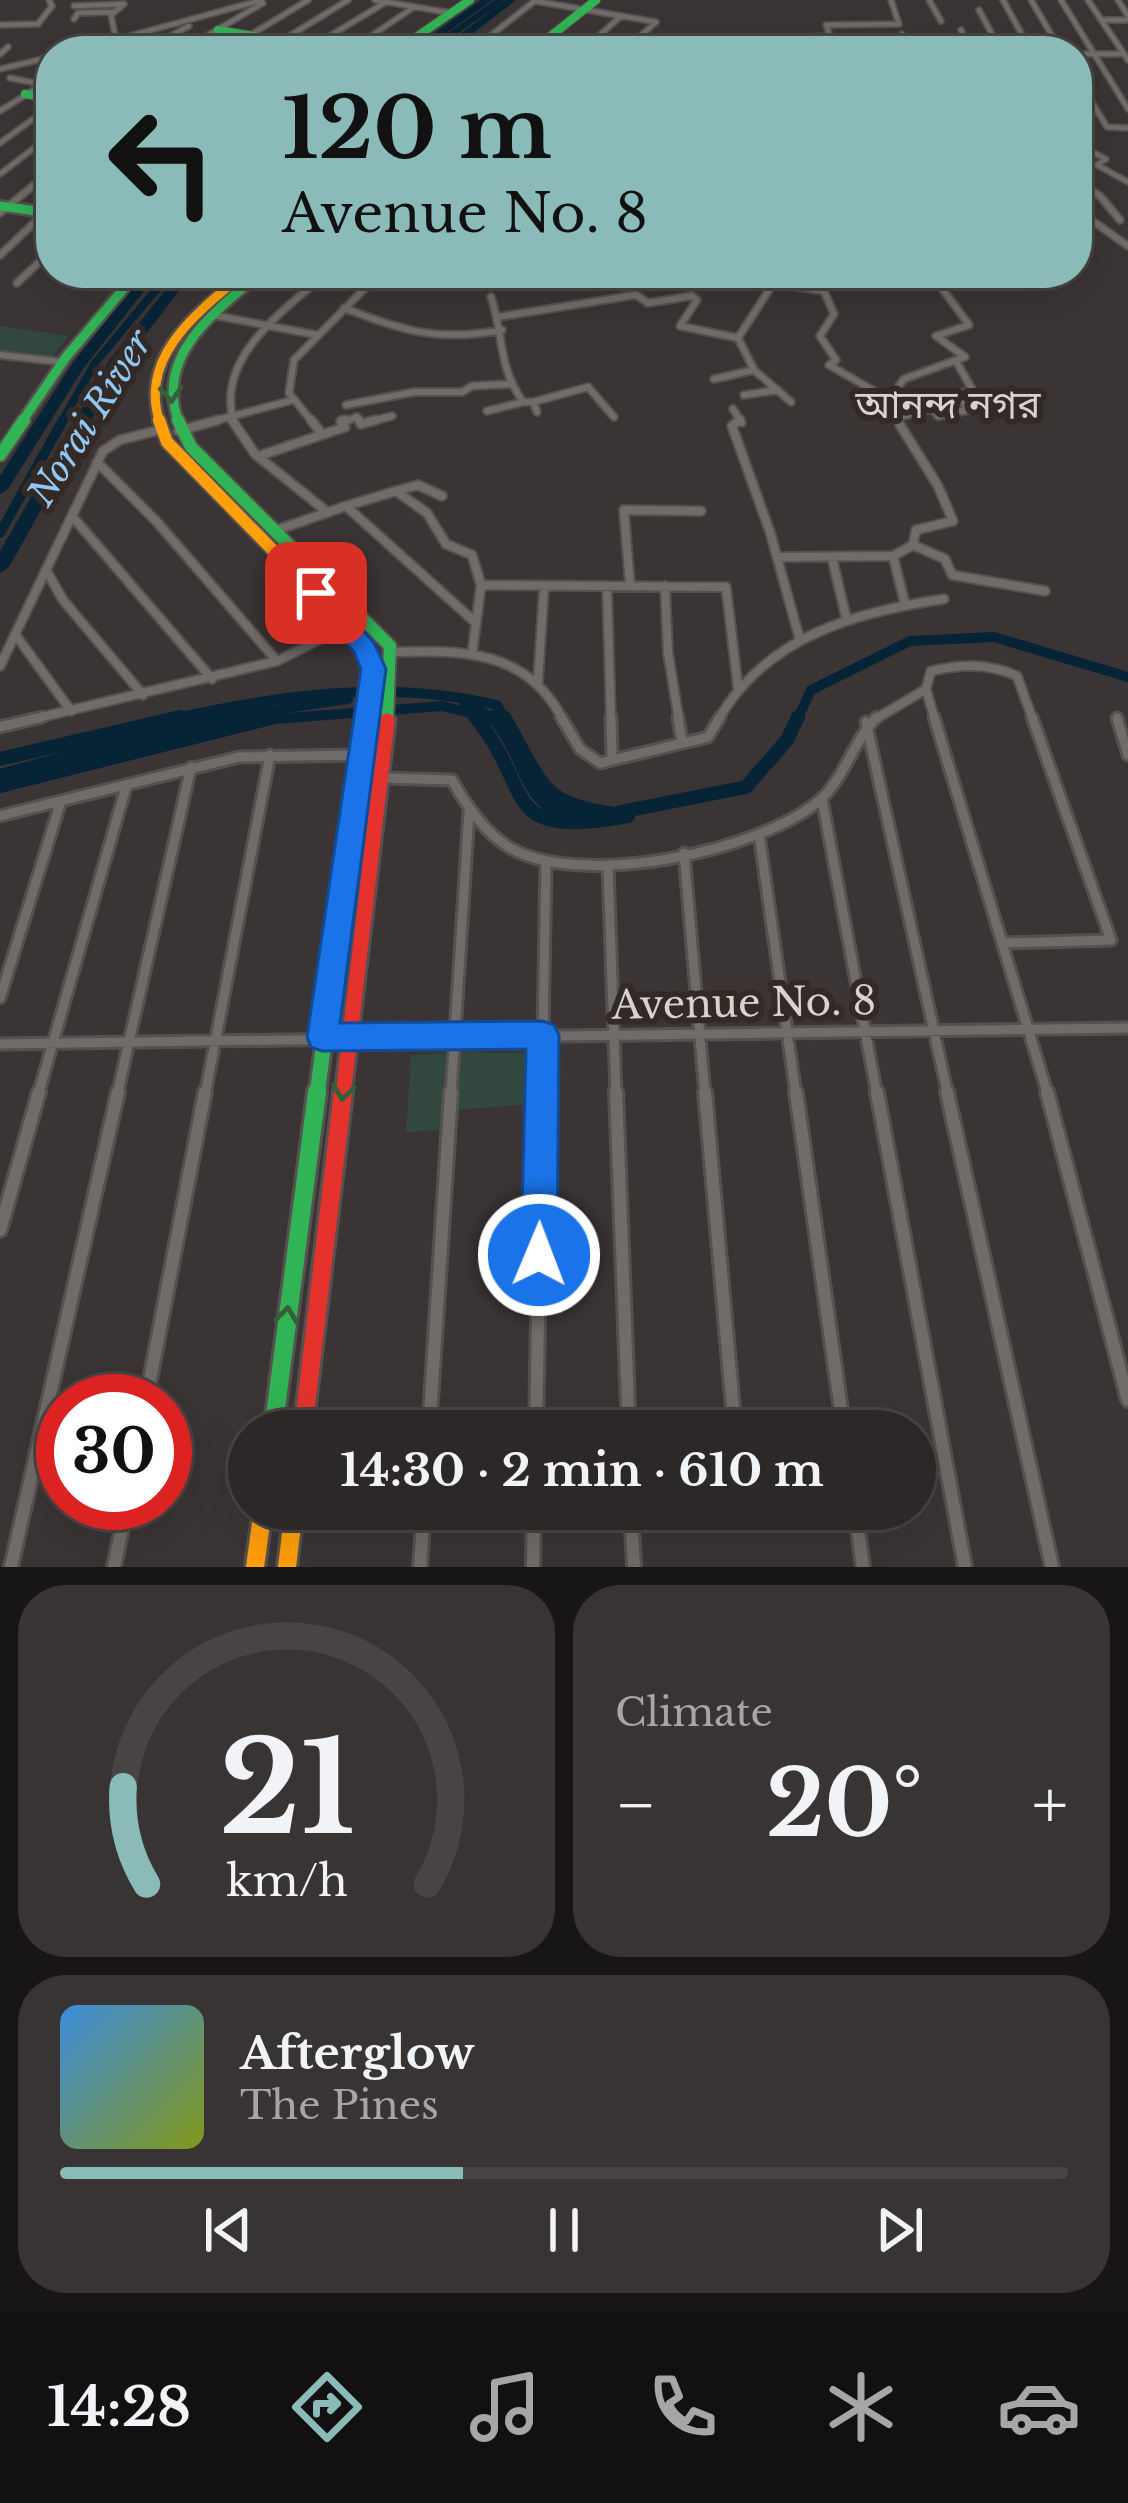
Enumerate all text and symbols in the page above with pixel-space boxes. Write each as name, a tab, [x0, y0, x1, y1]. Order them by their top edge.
text: 120 m	[282, 77, 552, 181]
icon: left	[84, 84, 240, 240]
text: Avenue No. 8	[282, 180, 648, 247]
water label: Norai River	[18, 321, 162, 515]
district label: আনন্দ নগর	[854, 380, 1041, 429]
one-way arrow	[158, 385, 184, 404]
pin	[265, 542, 367, 644]
icon: arrive	[283, 560, 349, 626]
street label: Avenue No. 8	[610, 976, 877, 1030]
one-way arrow	[331, 1082, 357, 1102]
position arrow	[476, 1192, 602, 1318]
one-way arrow	[274, 1305, 300, 1325]
speed limit sign: 30	[36, 1374, 192, 1530]
text: 14:30 · 2 min · 610 m	[340, 1442, 824, 1498]
text: Climate	[615, 1688, 773, 1737]
text: 21	[219, 1712, 354, 1867]
text: 20°	[766, 1749, 923, 1860]
text: −	[615, 1764, 657, 1846]
text: +	[1032, 1764, 1068, 1846]
text: km/h	[226, 1854, 347, 1908]
text: Afterglow	[240, 2025, 475, 2081]
text: The Pines	[240, 2081, 439, 2130]
icon: previous	[195, 2197, 261, 2263]
icon: pause	[531, 2197, 597, 2263]
icon: next	[867, 2197, 933, 2263]
icon: directions	[285, 2365, 369, 2449]
icon: music	[463, 2365, 547, 2449]
icon: phone	[641, 2365, 725, 2449]
icon: climate	[819, 2365, 903, 2449]
icon: car	[997, 2365, 1081, 2449]
text: 14:28	[47, 2374, 191, 2441]

